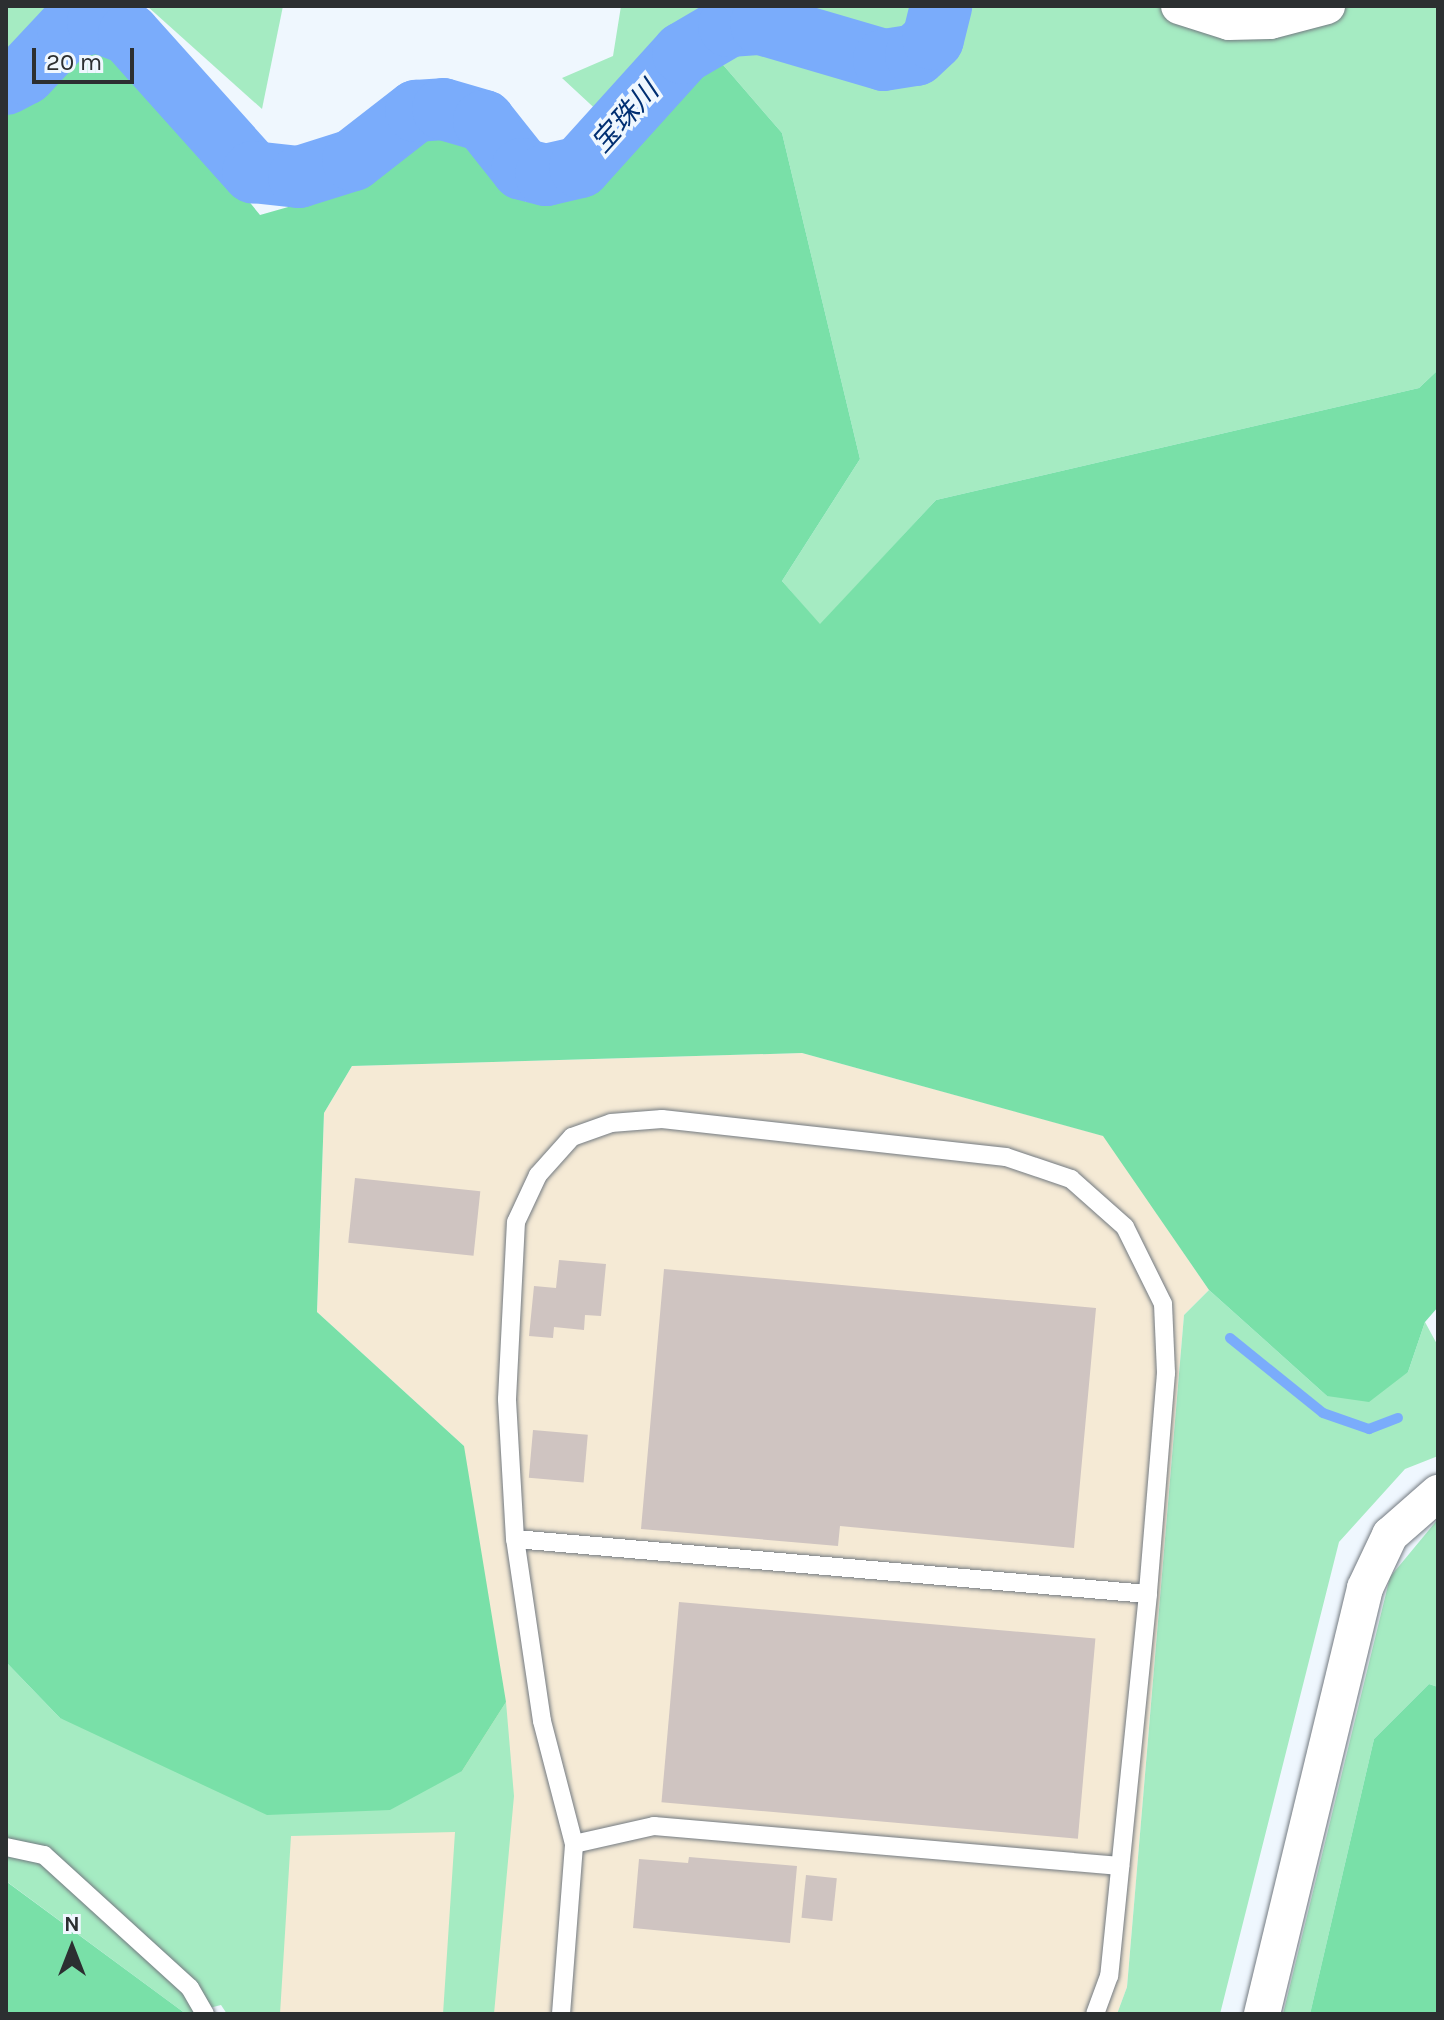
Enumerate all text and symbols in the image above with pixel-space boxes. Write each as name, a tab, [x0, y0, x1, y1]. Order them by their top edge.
scale bar	[36, 32, 138, 82]
text: 20 m	[46, 48, 102, 76]
water label: 宝珠川	[584, 75, 666, 159]
north arrow	[32, 1908, 112, 1988]
text: N	[64, 1911, 80, 1937]

